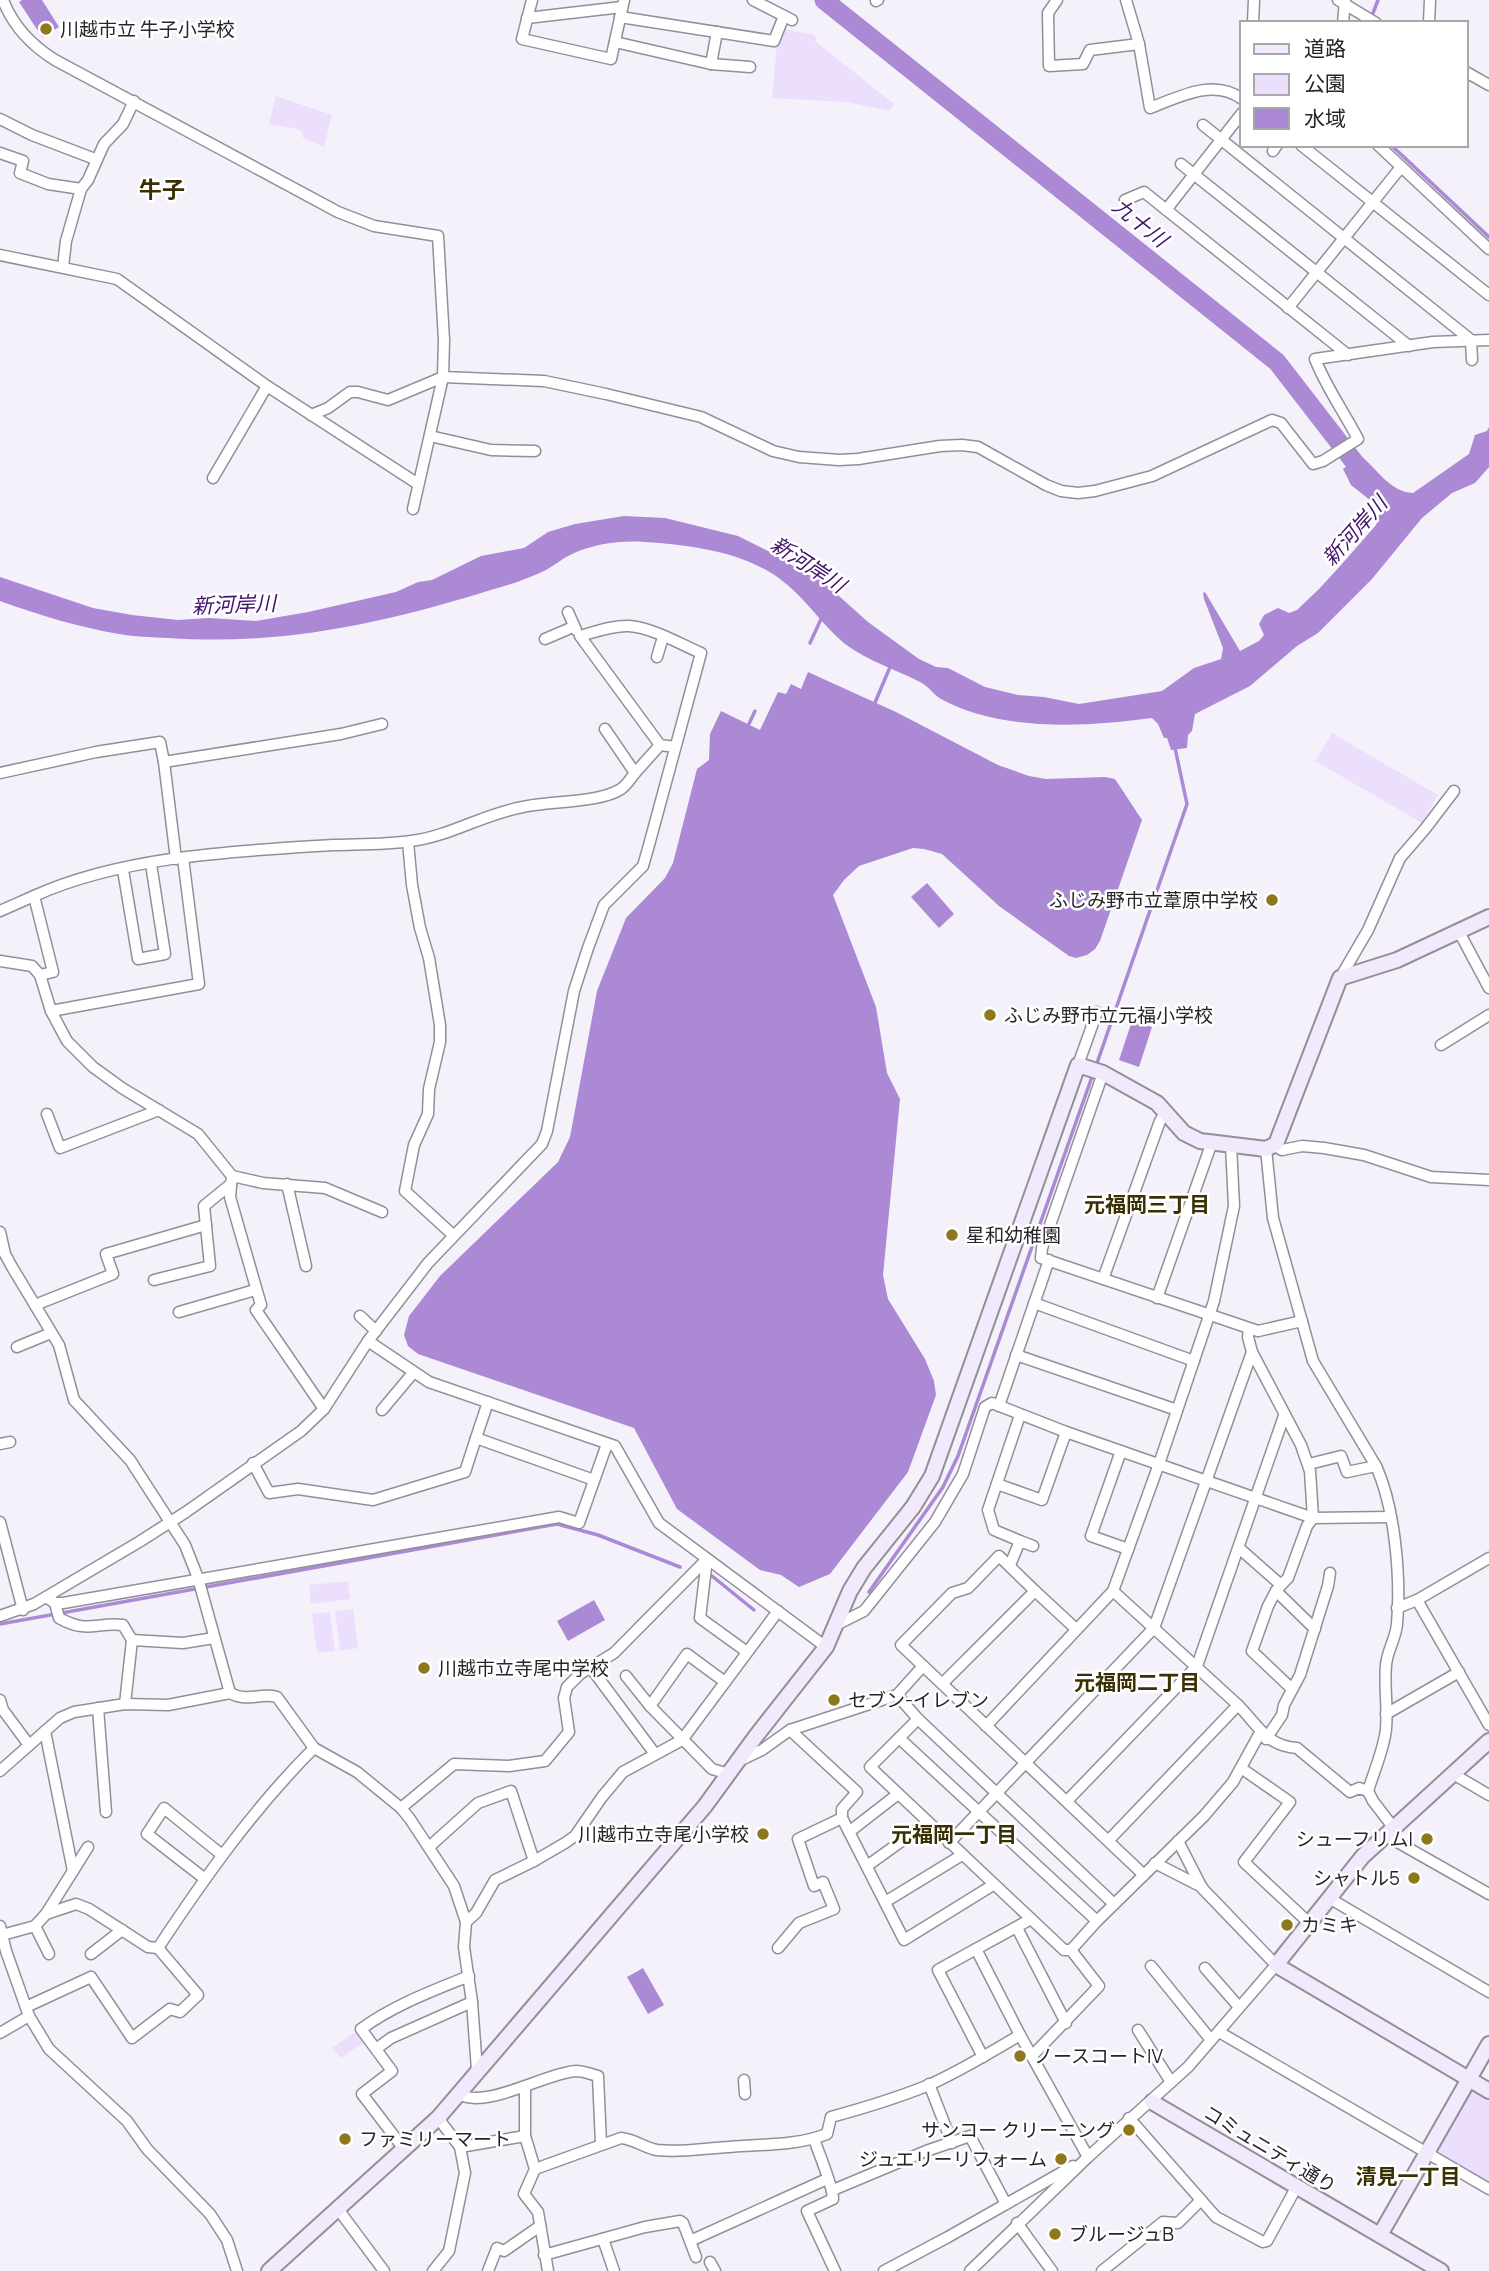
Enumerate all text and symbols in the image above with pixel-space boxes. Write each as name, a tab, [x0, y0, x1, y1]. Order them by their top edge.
place label: 川越市立 牛子小学校	[60, 16, 235, 42]
marker: 川越市立 牛子小学校	[38, 21, 54, 37]
legend	[1240, 21, 1468, 147]
text: 道路	[1304, 34, 1346, 62]
text: 公園	[1304, 69, 1346, 97]
text: 水域	[1304, 104, 1346, 132]
district label: 牛子	[139, 173, 185, 205]
water label: 九十川	[1107, 192, 1175, 254]
water label: 新河岸川	[1316, 488, 1394, 571]
water label: 新河岸川	[766, 530, 853, 600]
water label: 新河岸川	[192, 588, 278, 619]
place label: ふじみ野市立葦原中学校	[1049, 887, 1258, 913]
marker: ふじみ野市立葦原中学校	[1264, 892, 1280, 908]
place label: ふじみ野市立元福小学校	[1004, 1002, 1213, 1028]
marker: ふじみ野市立元福小学校	[982, 1007, 998, 1023]
district label: 元福岡三丁目	[1084, 1190, 1210, 1218]
place label: 星和幼稚園	[966, 1222, 1061, 1248]
marker: 星和幼稚園	[944, 1227, 960, 1243]
place label: 川越市立寺尾中学校	[438, 1655, 609, 1681]
marker: 川越市立寺尾中学校	[416, 1660, 432, 1676]
district label: 元福岡二丁目	[1074, 1668, 1200, 1696]
place label: セブン-イレブン	[848, 1687, 989, 1713]
marker: セブン-イレブン	[826, 1692, 842, 1708]
district label: 元福岡一丁目	[891, 1820, 1017, 1848]
place label: 川越市立寺尾小学校	[578, 1821, 749, 1847]
marker: 川越市立寺尾小学校	[755, 1826, 771, 1842]
place label: シューフリムI	[1296, 1826, 1413, 1852]
marker: シューフリムI	[1419, 1831, 1435, 1847]
place label: シャトル5	[1313, 1865, 1400, 1891]
marker: シャトル5	[1406, 1870, 1422, 1886]
place label: カミキ	[1301, 1912, 1358, 1938]
marker: カミキ	[1279, 1917, 1295, 1933]
place label: ノースコートIV	[1034, 2043, 1163, 2069]
marker: ノースコートIV	[1012, 2048, 1028, 2064]
street label: コミュニティ通り	[1199, 2099, 1341, 2199]
place label: サンコー クリーニング	[921, 2117, 1115, 2143]
marker: サンコー クリーニング	[1121, 2122, 1137, 2138]
place label: ファミリーマート	[359, 2126, 511, 2152]
marker: ファミリーマート	[337, 2131, 353, 2147]
place label: ジュエリーリフォーム	[859, 2146, 1047, 2172]
marker: ジュエリーリフォーム	[1053, 2151, 1069, 2167]
district label: 清見一丁目	[1356, 2162, 1461, 2190]
place label: ブルージュB	[1069, 2221, 1174, 2247]
marker: ブルージュB	[1047, 2226, 1063, 2242]

